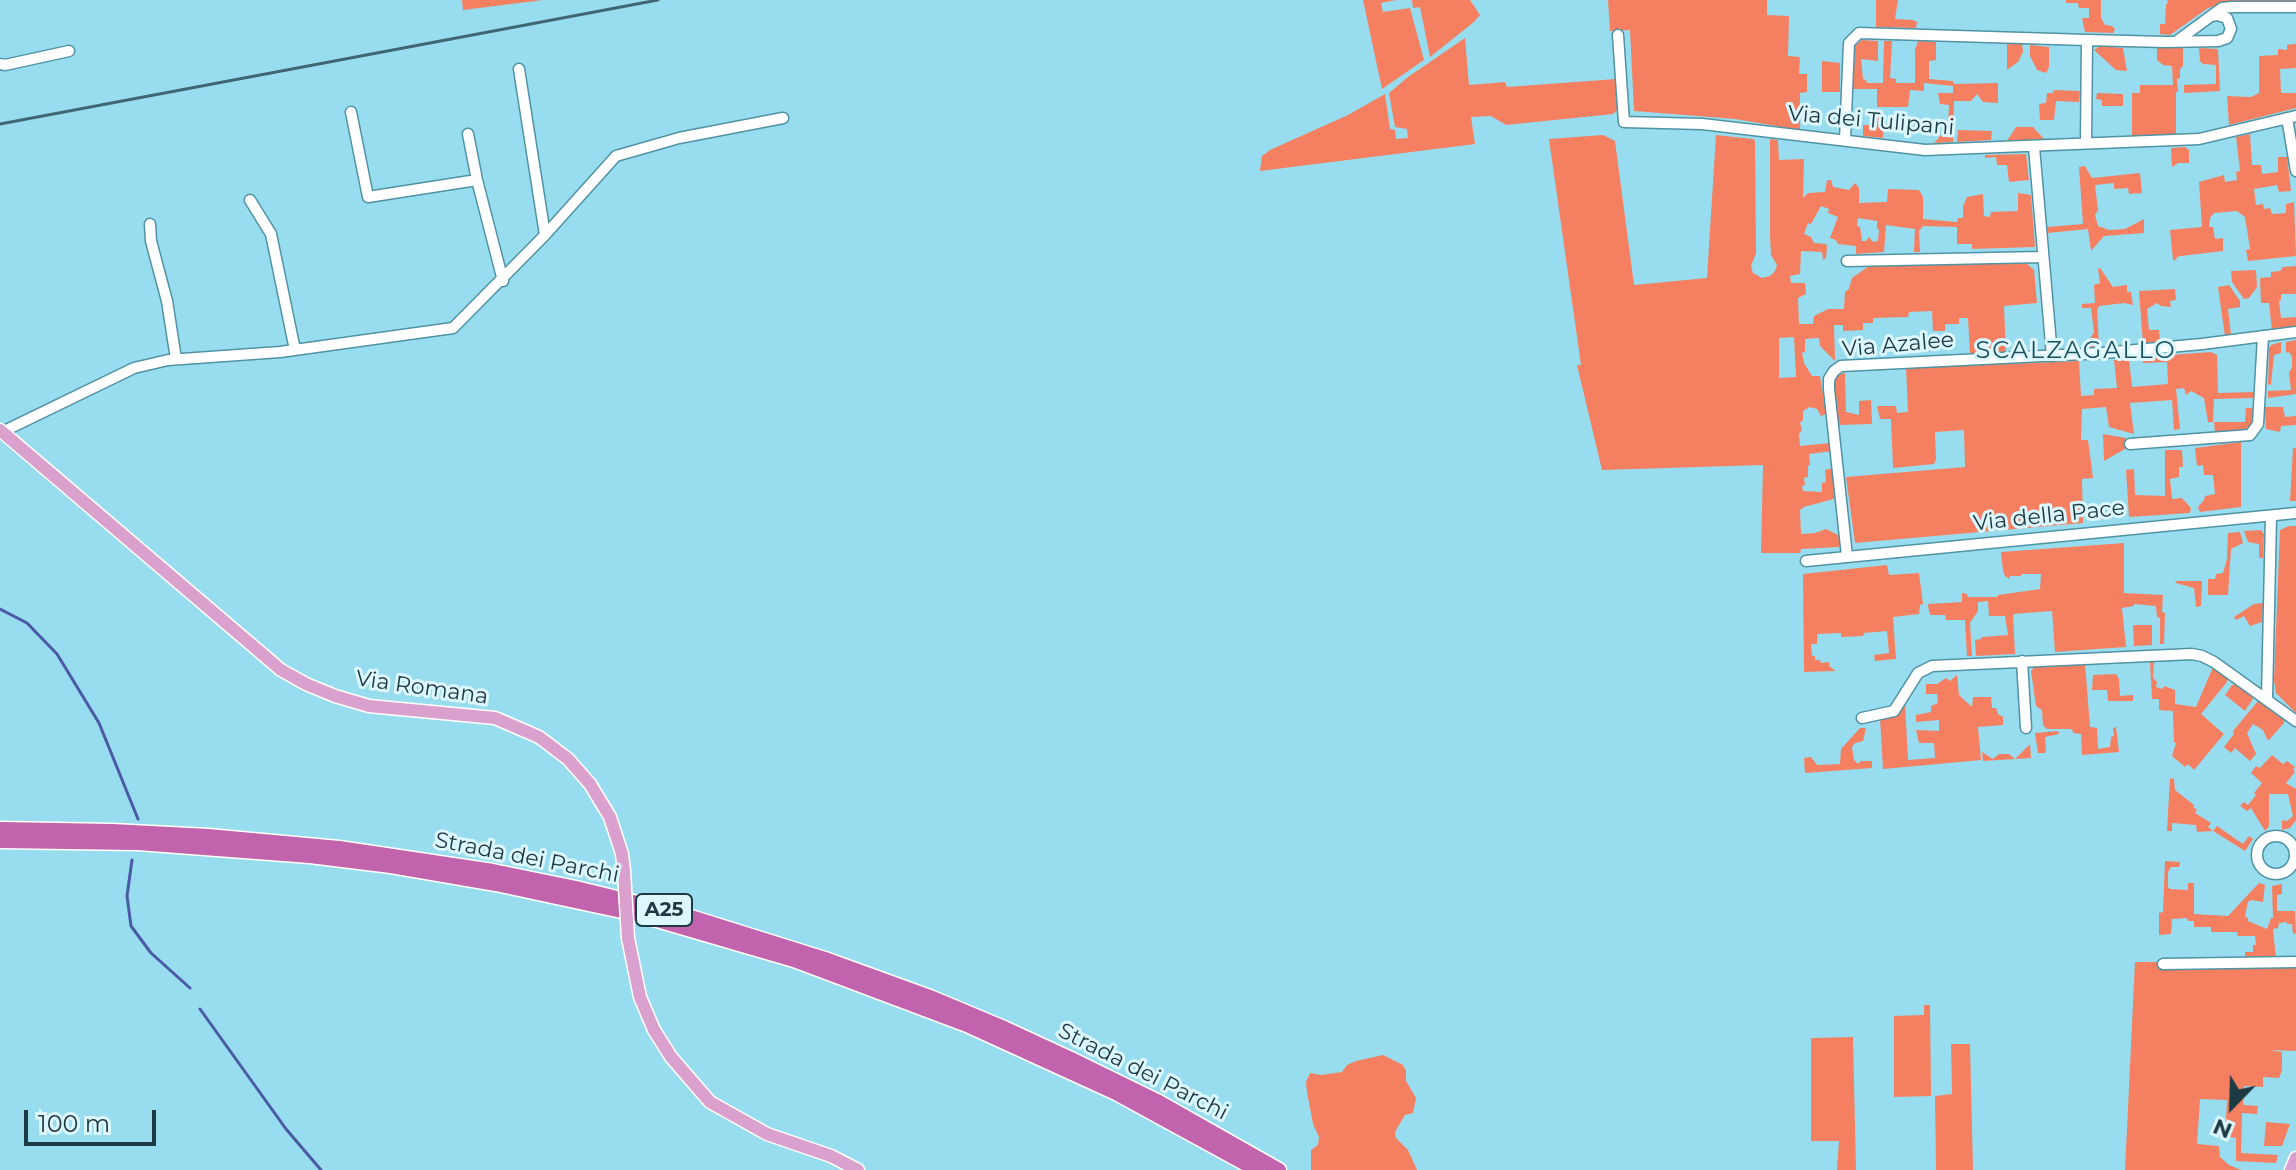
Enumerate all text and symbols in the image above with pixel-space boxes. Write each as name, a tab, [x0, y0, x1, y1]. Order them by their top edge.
street label: Via dei Tulipani	[1787, 101, 1955, 141]
street label: Via Azalee	[1841, 327, 1955, 363]
district label: SCALZAGALLO	[1975, 337, 2177, 365]
street label: Via della Pace	[1972, 495, 2126, 537]
street label: Via Romana	[354, 666, 490, 710]
street label: Strada dei Parchi	[433, 827, 621, 889]
road number: A25	[636, 894, 692, 926]
street label: Strada dei Parchi	[1054, 1018, 1232, 1126]
north arrow	[2192, 1066, 2272, 1146]
scale bar	[28, 1094, 160, 1144]
text: 100 m	[38, 1109, 110, 1138]
text: N	[2209, 1113, 2236, 1144]

